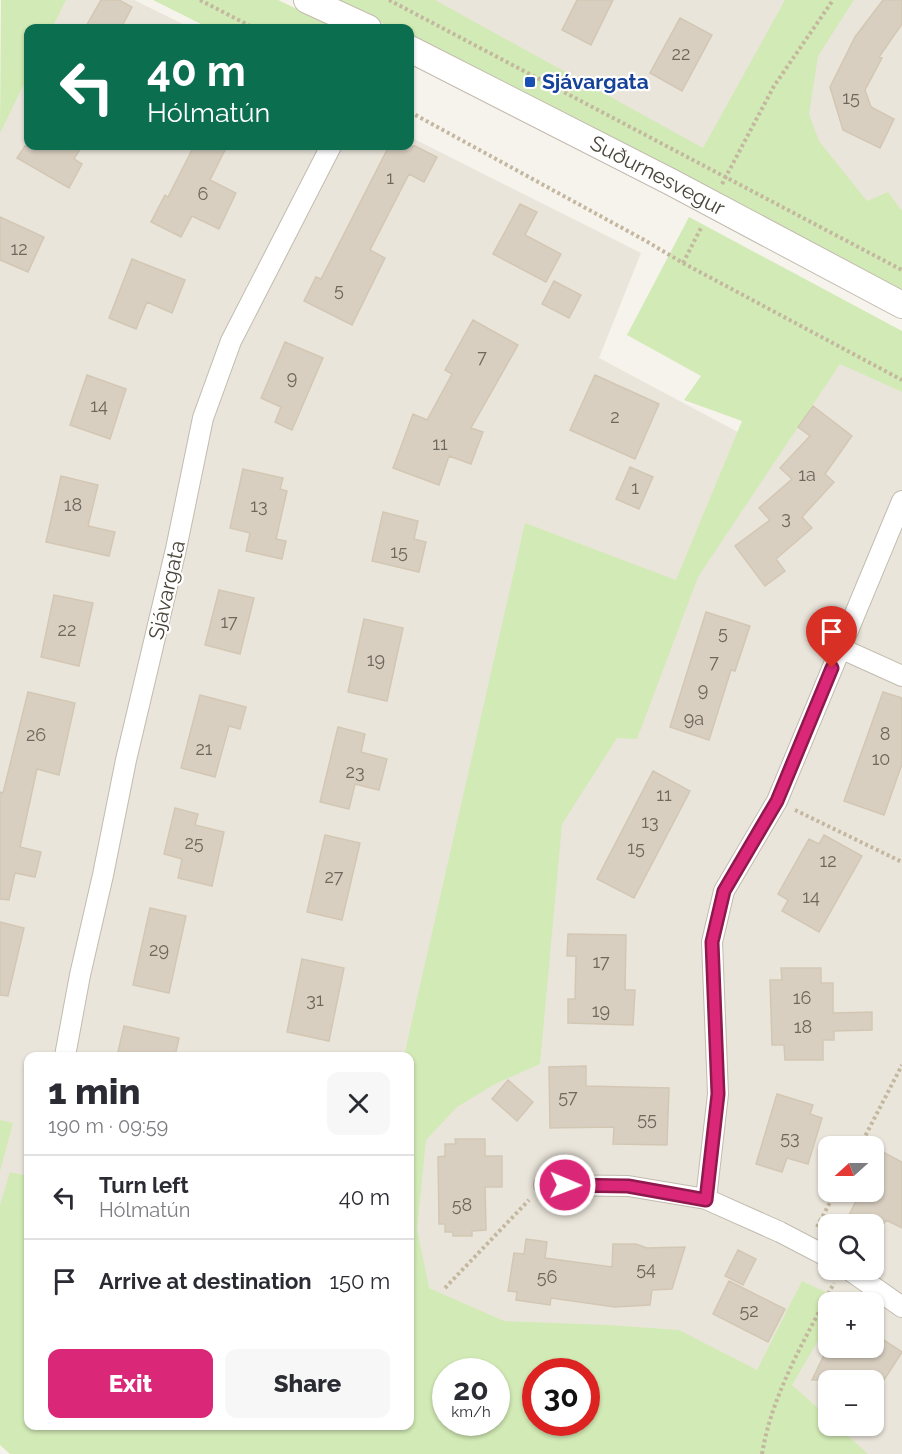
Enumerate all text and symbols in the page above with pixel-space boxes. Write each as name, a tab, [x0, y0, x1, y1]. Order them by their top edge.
house number: 22	[672, 43, 690, 64]
text: 40 m	[147, 47, 246, 96]
icon: left	[48, 48, 126, 126]
place label: Sjávargata	[542, 69, 649, 94]
marker: Sjávargata	[523, 75, 537, 89]
house number: 15	[842, 87, 860, 108]
text: Hólmatún	[147, 97, 270, 128]
street label: Suðurnesvegur	[586, 130, 730, 221]
house number: 1	[386, 167, 394, 188]
house number: 6	[198, 183, 209, 204]
house number: 12	[10, 238, 28, 259]
house number: 5	[334, 279, 344, 300]
house number: 7	[477, 346, 487, 367]
house number: 9	[287, 367, 297, 388]
house number: 14	[90, 395, 108, 416]
house number: 2	[610, 406, 620, 427]
house number: 11	[432, 433, 448, 454]
house number: 1a	[798, 464, 816, 485]
house number: 1	[631, 477, 639, 498]
house number: 18	[64, 494, 82, 515]
house number: 13	[250, 495, 268, 516]
house number: 3	[781, 507, 791, 528]
street label: Sjávargata	[143, 538, 190, 642]
house number: 15	[390, 541, 408, 562]
pin	[806, 606, 857, 668]
house number: 17	[220, 611, 238, 632]
icon: arrive	[815, 615, 848, 648]
house number: 22	[58, 619, 76, 640]
house number: 5	[718, 622, 728, 643]
house number: 19	[367, 649, 385, 670]
house number: 7	[709, 651, 719, 672]
house number: 9	[698, 679, 708, 700]
house number: 9a	[684, 708, 704, 729]
house number: 8	[880, 723, 890, 744]
house number: 26	[26, 724, 46, 745]
house number: 21	[195, 738, 213, 759]
house number: 10	[872, 748, 890, 769]
house number: 23	[346, 761, 365, 782]
house number: 11	[656, 784, 672, 805]
house number: 13	[641, 811, 659, 832]
house number: 25	[184, 832, 204, 853]
house number: 15	[627, 837, 645, 858]
house number: 12	[819, 850, 837, 871]
house number: 27	[324, 866, 344, 887]
house number: 14	[802, 886, 820, 907]
house number: 29	[149, 939, 169, 960]
house number: 17	[592, 951, 610, 972]
house number: 16	[793, 987, 811, 1008]
house number: 31	[306, 989, 324, 1010]
house number: 19	[592, 1000, 610, 1021]
house number: 18	[794, 1016, 812, 1037]
text: 1 min	[48, 1070, 140, 1112]
button: close	[327, 1072, 390, 1135]
house number: 57	[558, 1086, 578, 1107]
house number: 55	[637, 1108, 657, 1129]
text: 190 m · 09:59	[48, 1114, 168, 1138]
house number: 53	[780, 1127, 800, 1148]
north arrow	[818, 1136, 884, 1202]
map controls	[818, 1136, 884, 1436]
position arrow	[533, 1153, 597, 1217]
text: Turn left	[99, 1172, 189, 1198]
icon: left	[48, 1181, 81, 1214]
text: 40 m	[339, 1184, 390, 1210]
house number: 58	[452, 1194, 472, 1215]
text: Hólmatún	[99, 1198, 190, 1222]
button: search	[818, 1214, 884, 1280]
house number: 54	[636, 1258, 656, 1279]
icon: arrive	[48, 1265, 81, 1298]
house number: 56	[537, 1266, 557, 1287]
text: Arrive at destination	[99, 1268, 312, 1294]
text: 150 m	[330, 1268, 390, 1294]
button: +	[818, 1292, 884, 1358]
house number: 52	[739, 1300, 759, 1321]
button: Exit	[48, 1349, 213, 1418]
button: Share	[225, 1349, 390, 1418]
speed limit sign: 30	[522, 1358, 600, 1436]
button: −	[818, 1370, 884, 1436]
text: 20	[453, 1372, 489, 1407]
text: km/h	[451, 1403, 491, 1421]

